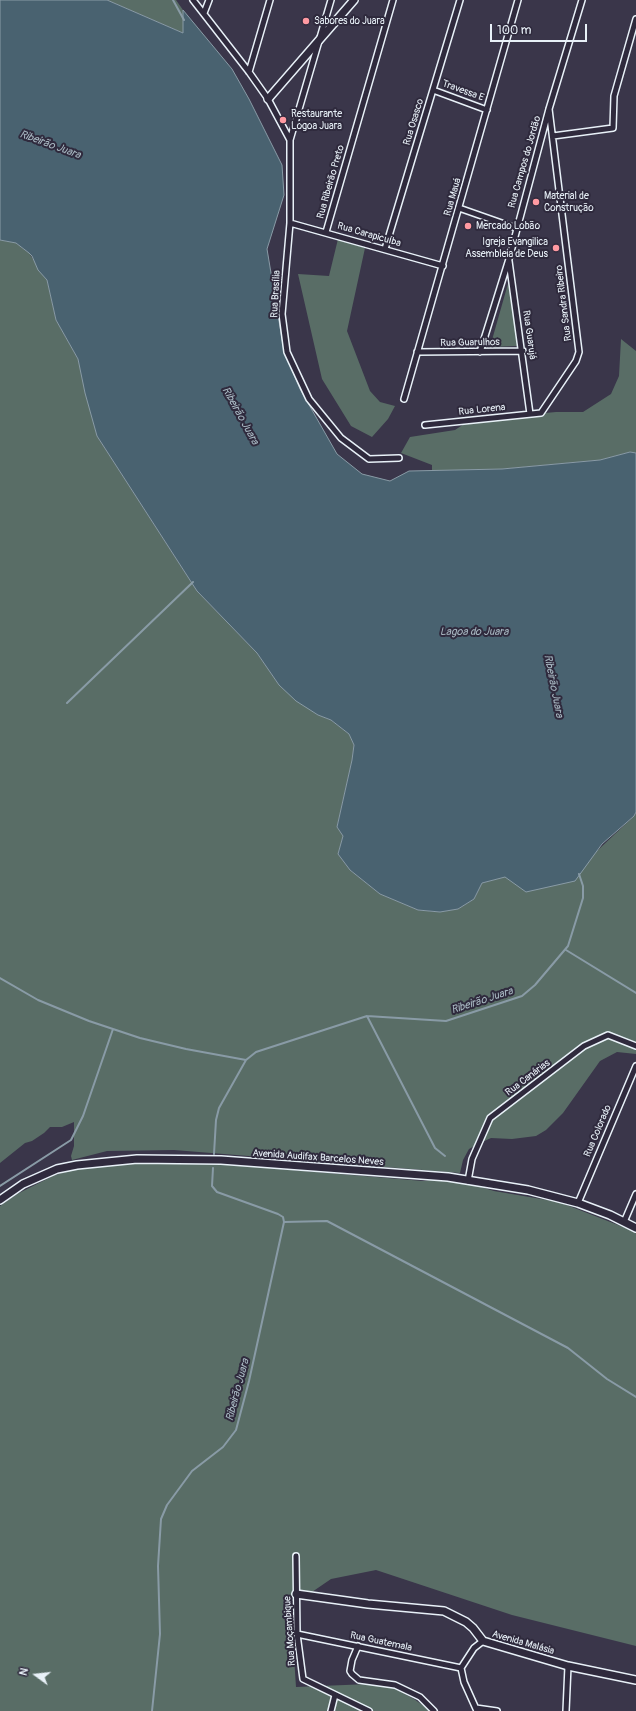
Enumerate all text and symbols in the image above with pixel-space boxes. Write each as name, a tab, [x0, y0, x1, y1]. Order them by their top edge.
place label: Sabores do Juara	[314, 15, 385, 27]
marker: Sabores do Juara	[301, 16, 311, 26]
scale bar	[492, 16, 589, 42]
text: 100 m	[497, 23, 531, 38]
street label: Travessa E	[440, 78, 486, 104]
street label: Rua Osasco	[401, 97, 427, 147]
place label: Restaurante Logoa Juara	[291, 108, 342, 132]
marker: Restaurante Logoa Juara	[278, 115, 288, 125]
street label: Rua Campos do Jordão	[506, 115, 544, 209]
water label: Ribeirão Juara	[18, 128, 82, 162]
street label: Rua Ribeirão Preto	[315, 144, 347, 220]
street label: Rua Mauá	[442, 177, 464, 217]
place label: Material de Construção	[544, 190, 594, 214]
marker: Material de Construção	[531, 197, 541, 207]
street label: Rua Carapicuíba	[336, 220, 402, 250]
place label: Mercado Lobão	[476, 220, 540, 232]
marker: Mercado Lobão	[463, 221, 473, 231]
place label: Igreja Evangilica Assembleia de Deus	[465, 236, 548, 260]
marker: Igreja Evangilica Assembleia de Deus	[551, 243, 561, 253]
street label: Rua Sandra Ribeiro	[553, 264, 575, 342]
street label: Rua Brasília	[269, 270, 283, 318]
street label: Rua Guarujá	[520, 310, 538, 360]
street label: Rua Guarulhos	[440, 336, 500, 350]
water label: Ribeirão Juara	[219, 385, 261, 447]
street label: Rua Lorena	[458, 402, 506, 418]
water label: Lagoa do Juara	[440, 625, 508, 639]
water label: Ribeirão Juara	[540, 653, 566, 719]
water label: Ribeirão Juara	[450, 985, 514, 1017]
street label: Rua Canárias	[503, 1057, 553, 1099]
street label: Rua Colorado	[582, 1103, 614, 1159]
street label: Avenida Audifax Barcelos Neves	[252, 1147, 384, 1169]
water label: Ribeirão Juara	[223, 1357, 253, 1423]
street label: Rua Moçambique	[282, 1596, 298, 1666]
street label: Avenida Malásia	[491, 1628, 555, 1658]
street label: Rua Guatemala	[349, 1630, 413, 1654]
north arrow	[16, 1655, 56, 1695]
text: N	[17, 1666, 31, 1677]

